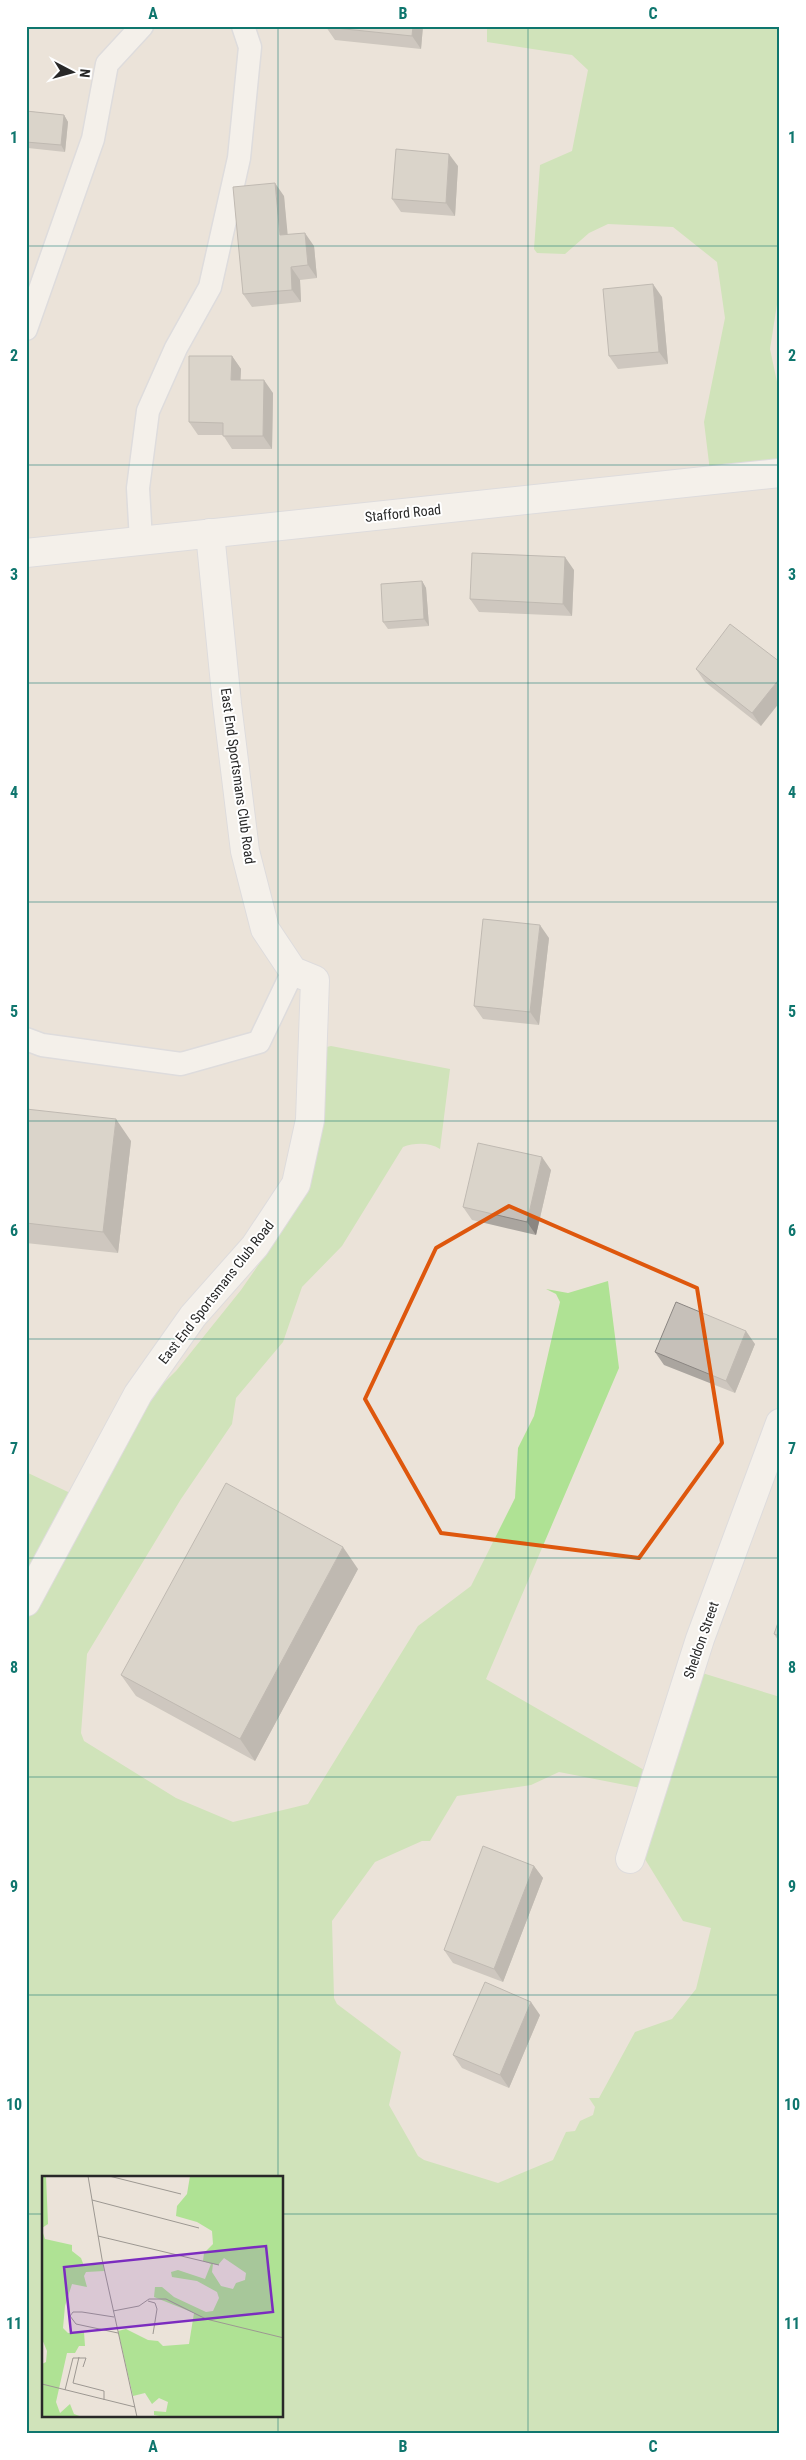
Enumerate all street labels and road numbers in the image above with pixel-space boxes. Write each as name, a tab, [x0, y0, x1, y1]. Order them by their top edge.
street label: Stafford Road	[364, 501, 442, 525]
street label: East End Sportsmans Club Road	[218, 687, 258, 865]
street label: East End Sportsmans Club Road	[155, 1217, 277, 1367]
street label: Sheldon Street	[680, 1599, 722, 1681]

